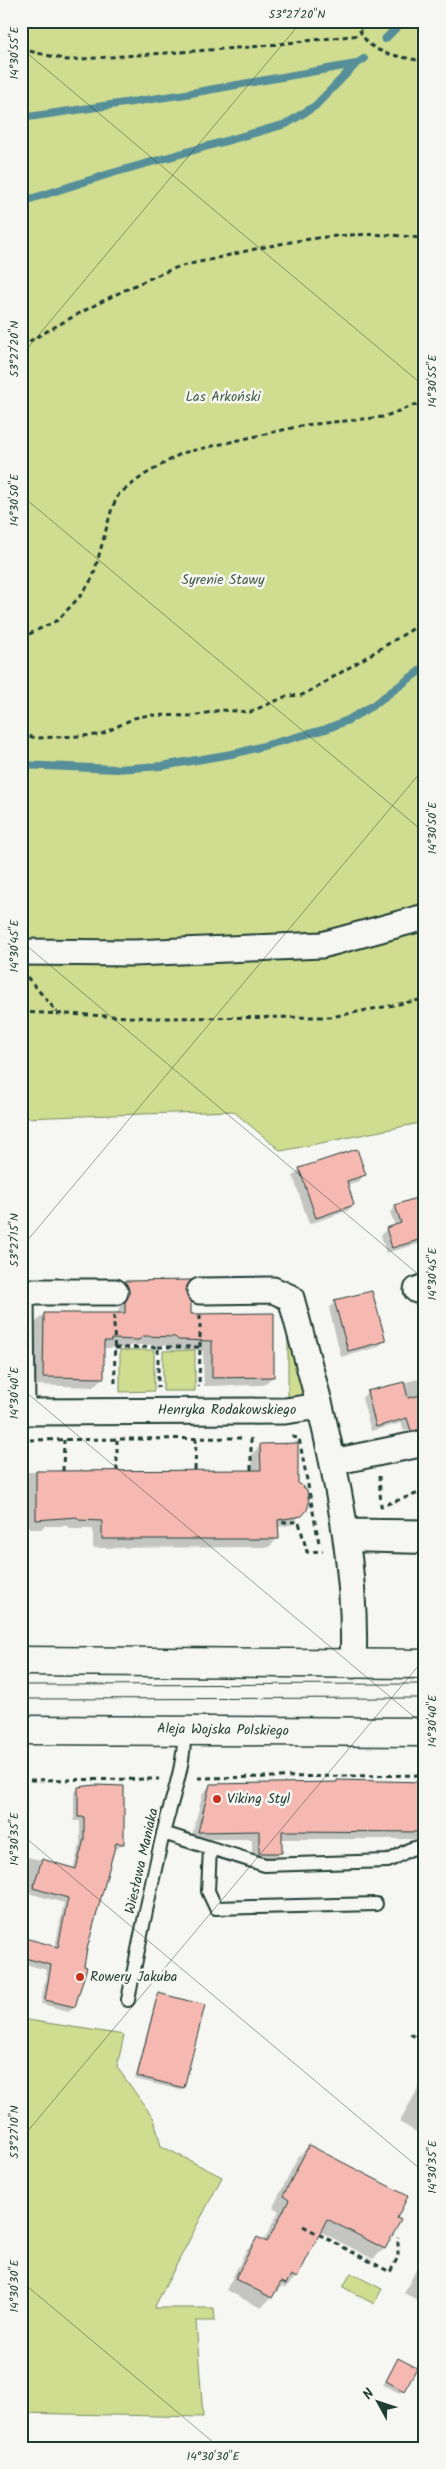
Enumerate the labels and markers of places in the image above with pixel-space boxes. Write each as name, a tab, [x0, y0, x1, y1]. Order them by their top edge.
place label: Viking Styl	[227, 1788, 291, 1810]
marker: Viking Styl	[211, 1793, 223, 1805]
place label: Rowery Jakuba	[90, 1966, 177, 1988]
marker: Rowery Jakuba	[74, 1971, 86, 1983]

